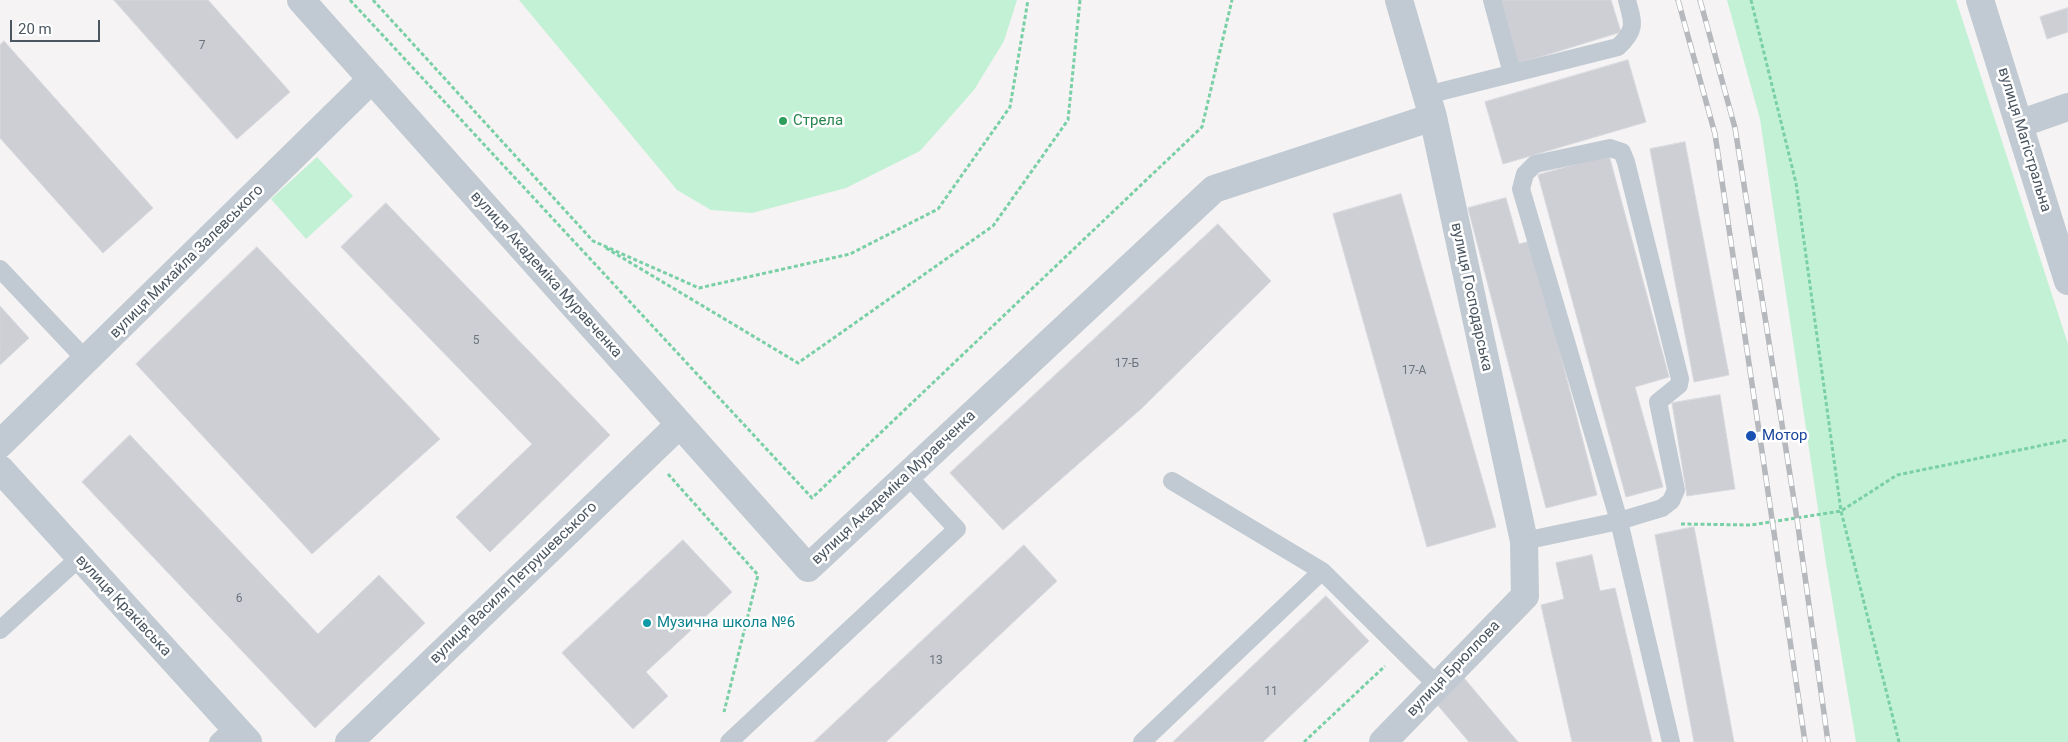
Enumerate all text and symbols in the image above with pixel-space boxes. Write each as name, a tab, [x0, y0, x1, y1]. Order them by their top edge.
scale bar	[12, 10, 102, 42]
text: 20 m	[18, 20, 52, 38]
house number: 7	[199, 39, 205, 53]
street label: вулиця Магістральна	[1993, 66, 2055, 214]
place label: Стрела	[793, 112, 843, 130]
marker: Стрела	[777, 115, 789, 127]
street label: вулиця Михайла Залевського	[107, 182, 267, 342]
street label: вулиця Академіка Муравченка	[466, 188, 626, 362]
street label: вулиця Господарська	[1446, 221, 1496, 373]
house number: 5	[473, 334, 479, 348]
house number: 17-Б	[1115, 357, 1139, 371]
house number: 17-А	[1402, 364, 1426, 378]
street label: вулиця Академіка Муравченка	[808, 407, 980, 569]
place label: Мотор	[1762, 427, 1807, 445]
marker: Мотор	[1744, 429, 1758, 443]
street label: вулиця Василя Петрушевського	[427, 498, 601, 668]
street label: вулиця Краківська	[71, 552, 175, 660]
house number: 6	[236, 592, 242, 606]
place label: Музична школа №6	[657, 614, 795, 632]
marker: Музична школа №6	[641, 617, 653, 629]
street label: вулиця Брюллова	[1404, 617, 1504, 721]
house number: 13	[929, 654, 943, 668]
house number: 11	[1264, 685, 1278, 699]

